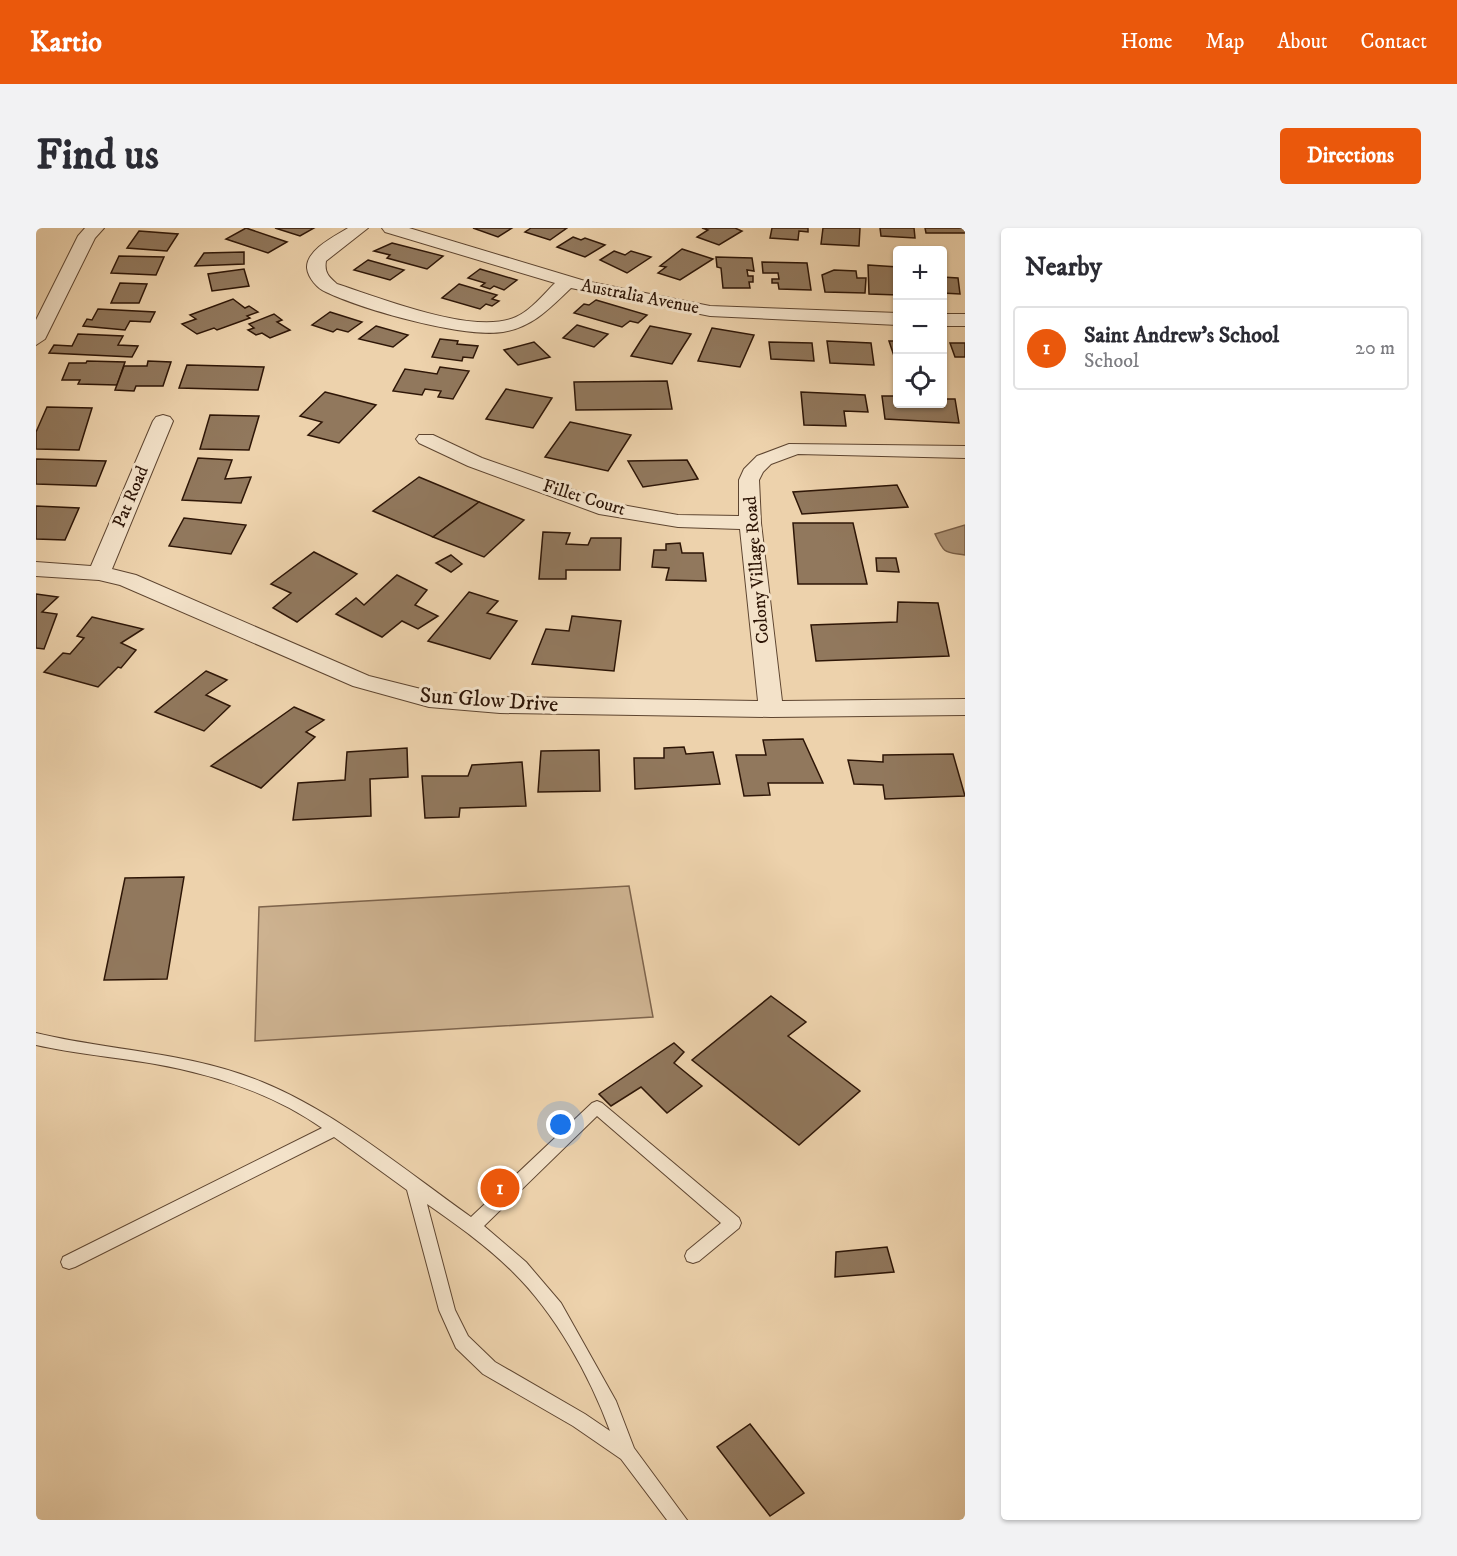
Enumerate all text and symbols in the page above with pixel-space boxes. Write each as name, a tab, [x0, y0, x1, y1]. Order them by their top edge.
text: Kartio	[30, 25, 102, 60]
text: Home	[1121, 29, 1173, 55]
text: Map	[1206, 29, 1244, 55]
text: About	[1277, 29, 1328, 55]
text: Contact	[1361, 29, 1427, 55]
button: Directions	[1280, 128, 1421, 184]
text: Find us	[36, 130, 159, 182]
map controls	[893, 246, 947, 408]
button: +	[893, 246, 947, 300]
text: Nearby	[1025, 251, 1102, 284]
street label: Australia Avenue	[579, 275, 701, 319]
button: −	[893, 300, 947, 354]
text: Saint Andrew's School	[1084, 322, 1279, 349]
text: 1	[1043, 336, 1050, 361]
text: 20 m	[1355, 336, 1395, 361]
text: School	[1084, 349, 1139, 374]
button: locate	[893, 354, 947, 408]
street label: Pat Road	[108, 463, 154, 531]
street label: Fillet Court	[540, 475, 628, 521]
street label: Colony Village Road	[740, 495, 774, 645]
street label: Sun Glow Drive	[419, 682, 559, 718]
your location	[546, 1110, 575, 1139]
pin: 1	[480, 1166, 520, 1210]

